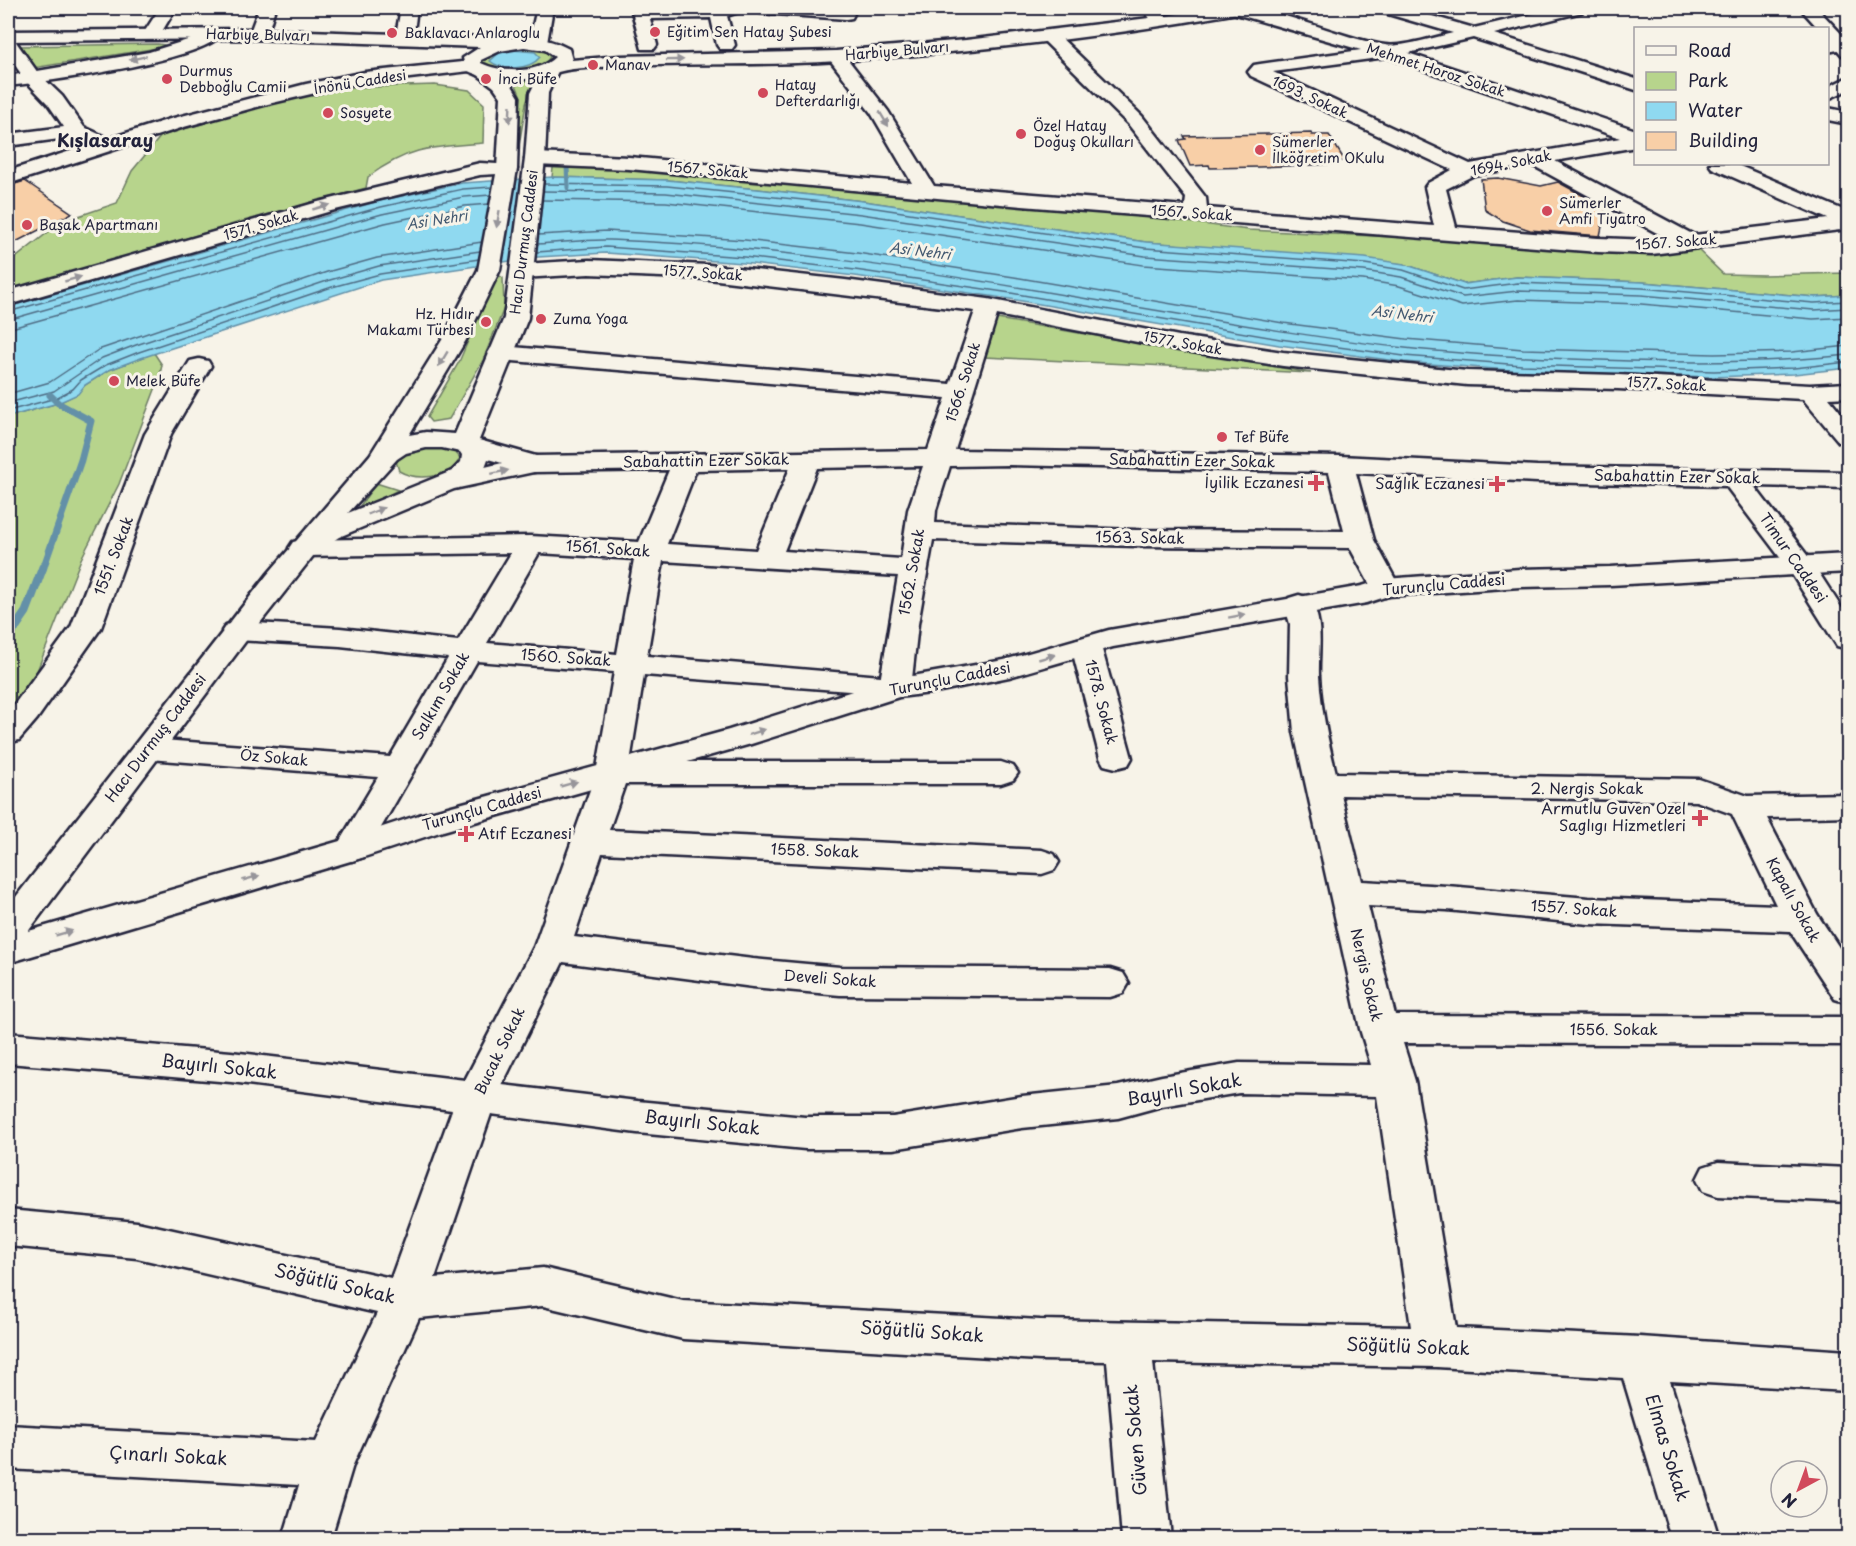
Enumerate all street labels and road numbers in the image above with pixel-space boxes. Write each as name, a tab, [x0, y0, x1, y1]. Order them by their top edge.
street label: Harbiye Bulvarı	[206, 23, 310, 46]
street label: Harbiye Bulvarı	[844, 36, 950, 66]
street label: Mehmet Horoz Sokak	[1364, 37, 1508, 102]
street label: İnönü Caddesi	[312, 64, 408, 99]
street label: 1693. Sokak	[1269, 70, 1352, 123]
street label: 1694. Sokak	[1469, 144, 1553, 181]
street label: 1567. Sokak	[667, 155, 750, 184]
street label: Hacı Durmuş Caddesi	[504, 168, 543, 315]
street label: 1567. Sokak	[1151, 199, 1233, 226]
street label: 1571. Sokak	[221, 204, 301, 245]
street label: 1567. Sokak	[1635, 228, 1717, 255]
street label: 1577. Sokak	[663, 259, 743, 286]
street label: 1577. Sokak	[1142, 325, 1224, 360]
street label: 1566. Sokak	[940, 339, 985, 424]
street label: 1577. Sokak	[1627, 371, 1707, 396]
street label: Sabahattin Ezer Sokak	[623, 447, 790, 472]
street label: Sabahattin Ezer Sokak	[1109, 447, 1276, 472]
street label: Sabahattin Ezer Sokak	[1594, 463, 1761, 488]
street label: Timur Caddesi	[1755, 507, 1834, 607]
street label: 1551. Sokak	[87, 512, 138, 599]
street label: 1563. Sokak	[1095, 524, 1185, 549]
street label: 1562. Sokak	[892, 526, 930, 617]
street label: 1561. Sokak	[565, 533, 652, 562]
street label: Turunçlu Caddesi	[1382, 567, 1506, 600]
street label: 1560. Sokak	[520, 642, 612, 671]
street label: Salkım Sokak	[405, 646, 475, 744]
street label: Turunçlu Caddesi	[887, 654, 1012, 701]
street label: 1578. Sokak	[1080, 657, 1125, 747]
street label: Hacı Durmuş Caddesi	[99, 668, 211, 806]
street label: Öz Sokak	[239, 742, 310, 771]
street label: 2. Nergis Sokak	[1530, 776, 1644, 799]
street label: Turunçlu Caddesi	[419, 780, 544, 836]
street label: 1558. Sokak	[771, 836, 860, 863]
street label: Kapalı Sokak	[1761, 852, 1827, 946]
street label: 1557. Sokak	[1530, 893, 1618, 922]
street label: Nergis Sokak	[1346, 926, 1389, 1024]
street label: Develi Sokak	[783, 963, 878, 992]
street label: Bucak Sokak	[467, 1002, 530, 1098]
street label: 1556. Sokak	[1570, 1017, 1658, 1040]
street label: Bayırlı Sokak	[160, 1046, 279, 1085]
street label: Bayırlı Sokak	[1124, 1065, 1243, 1112]
street label: Bayırlı Sokak	[643, 1102, 762, 1141]
street label: Söğütlü Sokak	[272, 1255, 399, 1310]
street label: Söğütlü Sokak	[859, 1313, 985, 1348]
street label: Söğütlü Sokak	[1346, 1330, 1470, 1361]
street label: Güven Sokak	[1116, 1383, 1153, 1497]
street label: Elmas Sokak	[1639, 1391, 1698, 1504]
street label: Çınarlı Sokak	[108, 1438, 228, 1471]

